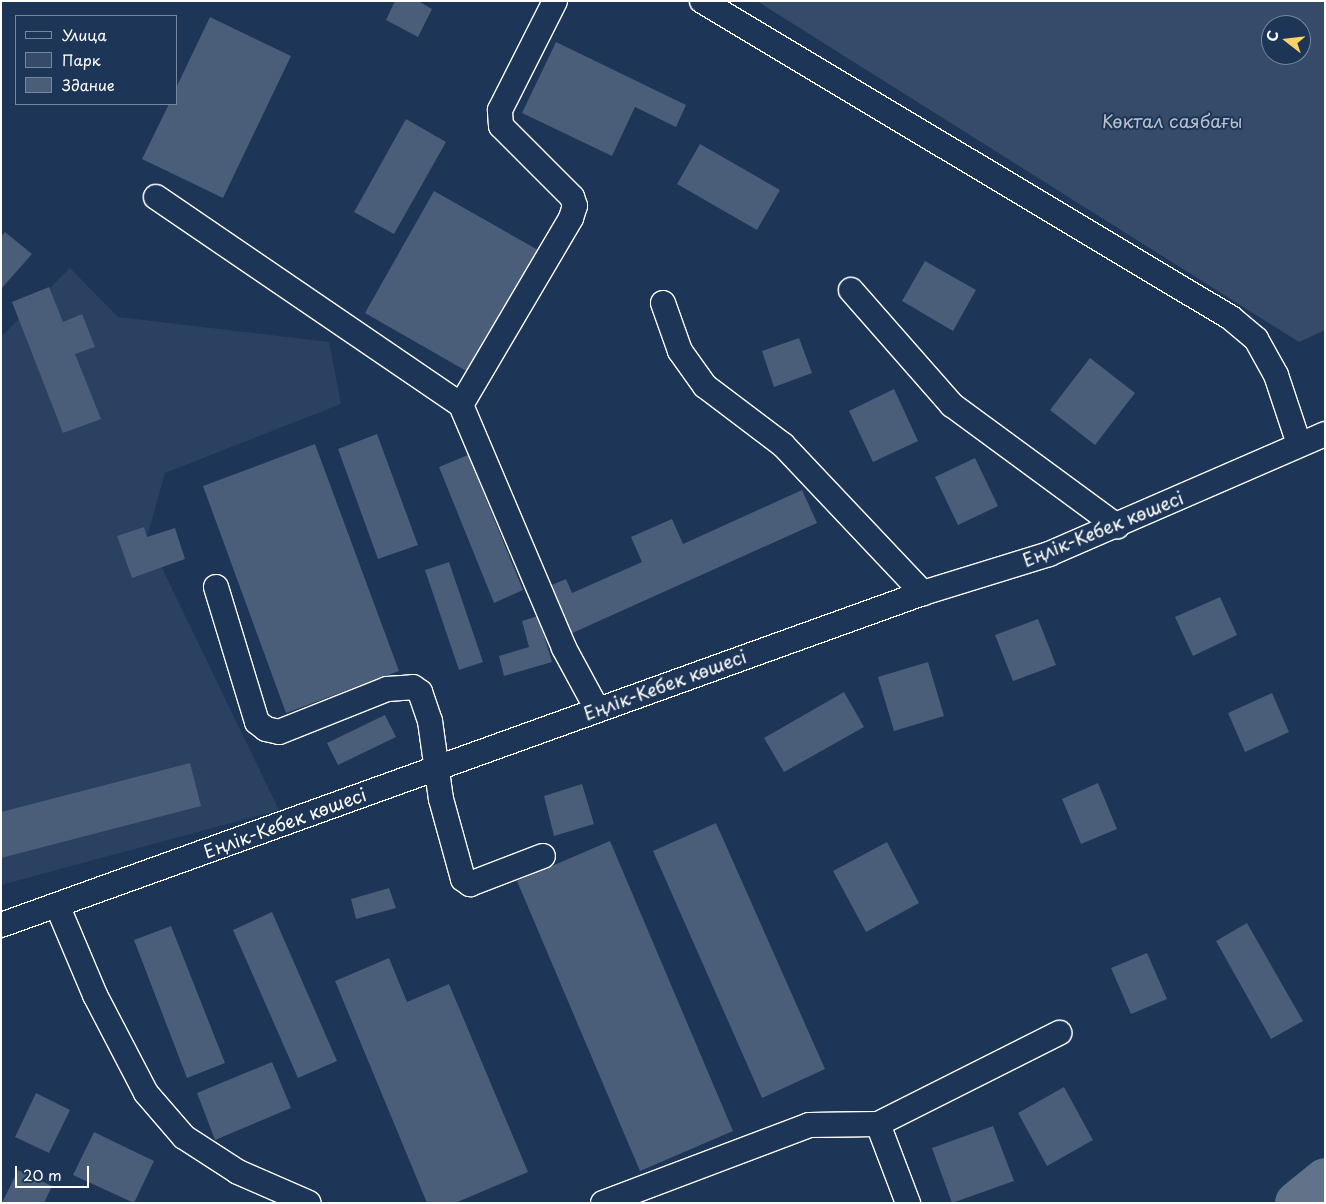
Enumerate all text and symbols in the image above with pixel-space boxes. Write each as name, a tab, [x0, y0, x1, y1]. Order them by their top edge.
legend	[15, 15, 178, 105]
north arrow	[1261, 15, 1311, 65]
text: Улица	[62, 23, 107, 46]
text: С	[1261, 28, 1284, 44]
text: Парк	[62, 48, 101, 71]
text: Здание	[62, 73, 115, 96]
park label: Көктал саябағы	[1102, 110, 1242, 132]
street label: Еңлік-Кебек көшесі	[1019, 487, 1187, 571]
street label: Еңлік-Кебек көшесі	[580, 645, 750, 725]
street label: Еңлік-Кебек көшесі	[200, 783, 370, 863]
scale bar	[18, 1156, 91, 1188]
text: 20 m	[23, 1163, 62, 1186]

